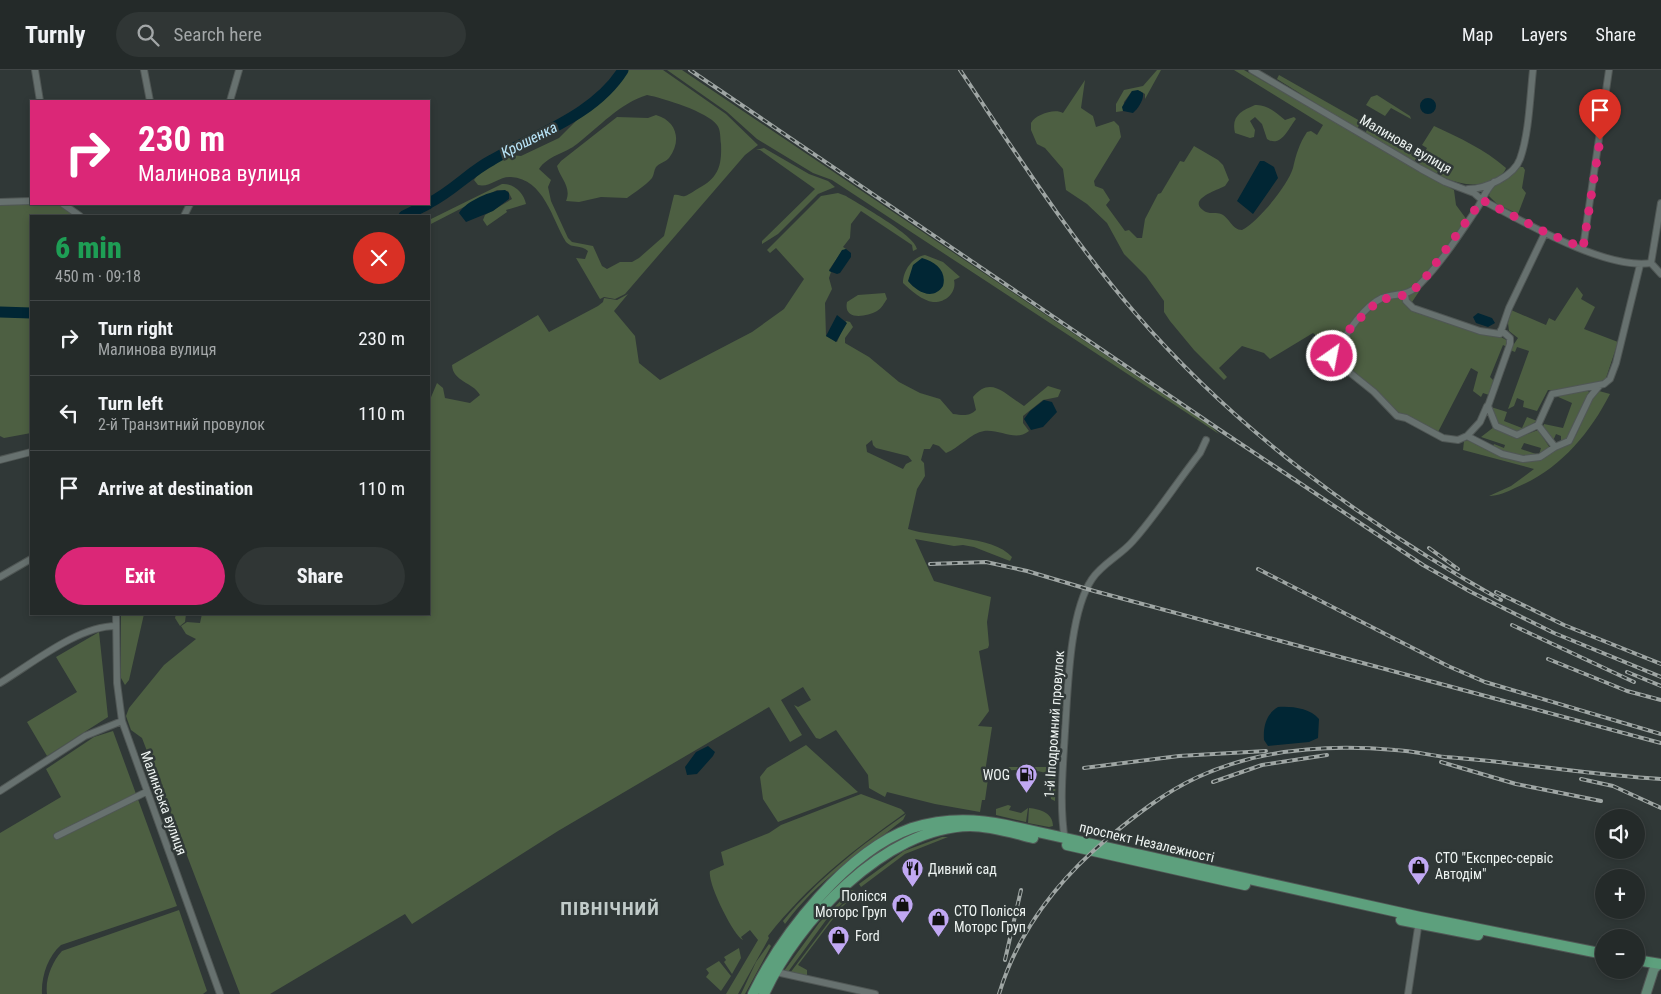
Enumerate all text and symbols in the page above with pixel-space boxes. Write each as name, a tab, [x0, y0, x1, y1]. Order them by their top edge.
search box	[116, 12, 466, 57]
text: Turnly	[25, 21, 86, 49]
icon: search	[134, 21, 162, 49]
text: Search here	[174, 23, 262, 46]
text: Map	[1462, 24, 1493, 45]
text: Layers	[1521, 24, 1568, 45]
text: Share	[1596, 24, 1636, 45]
pin	[1579, 89, 1621, 140]
icon: arrive	[1586, 96, 1614, 124]
street label: Малинова вулиця	[1357, 111, 1455, 177]
water label: Крошенка	[498, 118, 560, 162]
text: 230 m	[138, 119, 225, 160]
icon: right	[55, 120, 120, 185]
text: Малинова вулиця	[138, 161, 301, 186]
text: 6 min	[55, 230, 122, 265]
button: close	[353, 232, 405, 284]
text: 450 m · 09:18	[55, 267, 141, 286]
text: Turn right	[98, 317, 173, 340]
icon: right	[55, 324, 83, 352]
text: 230 m	[358, 327, 405, 350]
position arrow	[1305, 329, 1357, 381]
text: Малинова вулиця	[98, 340, 216, 359]
text: Turn left	[98, 392, 163, 415]
icon: left	[55, 399, 83, 427]
text: 110 m	[358, 402, 405, 425]
text: 2-й Транзитний провулок	[98, 415, 265, 434]
icon: arrive	[55, 474, 83, 502]
text: Arrive at destination	[98, 477, 253, 500]
text: 110 m	[358, 477, 405, 500]
button: Exit	[55, 547, 225, 605]
button: Share	[235, 547, 405, 605]
street label: 1-й Іподромний провулок	[1041, 650, 1067, 798]
street label: Малинська вулиця	[138, 749, 190, 857]
fuel station icon: WOG	[1014, 763, 1038, 794]
place label: WOG	[983, 767, 1010, 783]
map controls	[1595, 809, 1645, 979]
button: sound	[1595, 809, 1645, 859]
street label: проспект Незалежності	[1078, 819, 1216, 865]
place label: СТО "Експрес-сервіс Автодім"	[1435, 850, 1553, 882]
shop icon: СТО "Експрес-сервіс Автодім"	[1407, 854, 1431, 885]
restaurant icon: Дивний сад	[900, 857, 924, 888]
place label: Дивний сад	[928, 861, 997, 877]
button: +	[1595, 869, 1645, 919]
place label: Полісся Моторс Груп	[815, 888, 887, 920]
shop icon: Полісся Моторс Груп	[891, 892, 915, 923]
district label: ПІВНІЧНИЙ	[560, 897, 660, 920]
place label: СТО Полісся Моторс Груп	[954, 903, 1026, 935]
shop icon: СТО Полісся Моторс Груп	[926, 907, 950, 938]
shop icon: Ford	[827, 924, 851, 955]
place label: Ford	[855, 928, 880, 944]
button: −	[1595, 929, 1645, 979]

